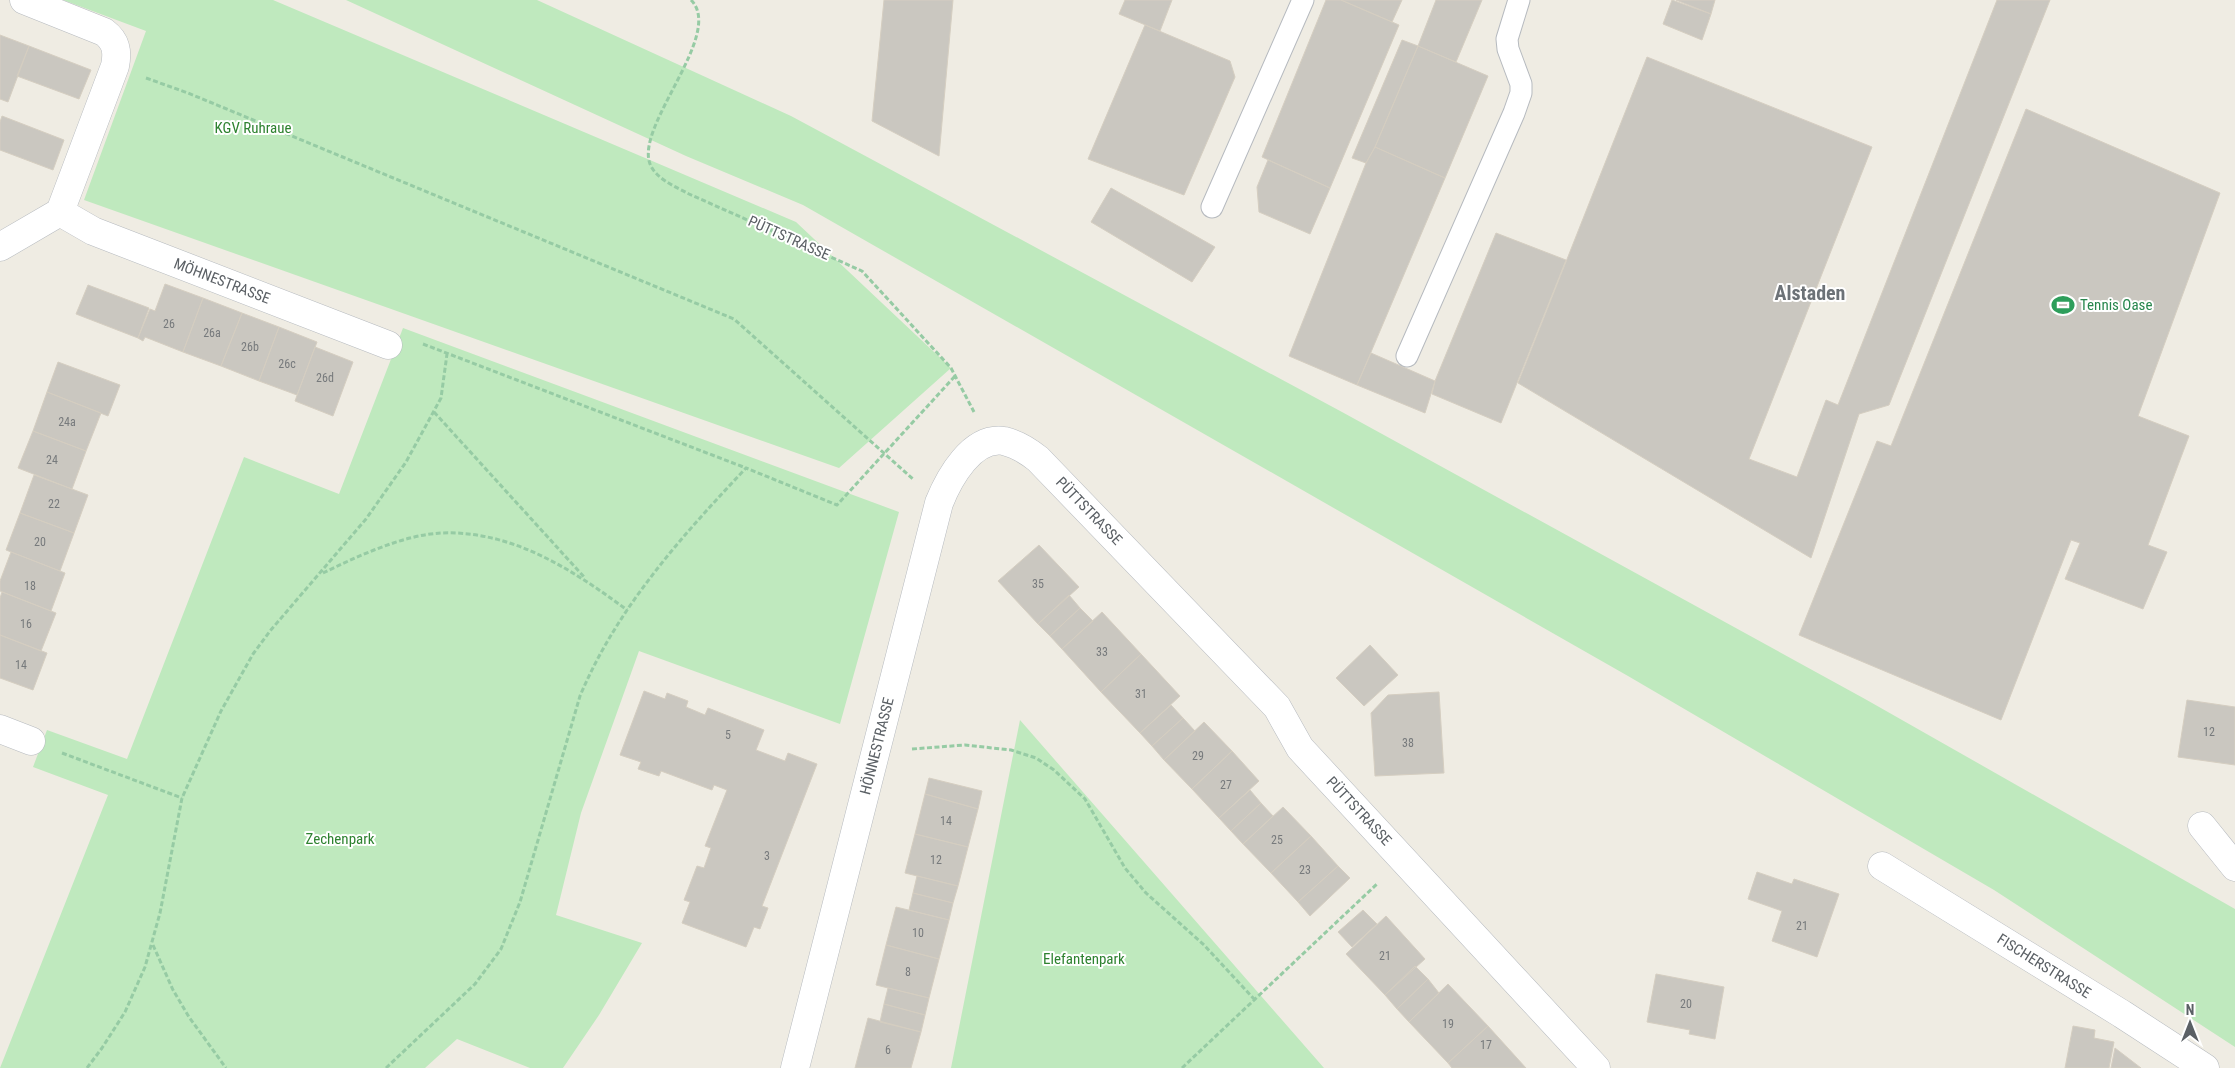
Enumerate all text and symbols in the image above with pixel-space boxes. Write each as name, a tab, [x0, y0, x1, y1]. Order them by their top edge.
park label: KGV Ruhraue	[215, 119, 291, 137]
street label: PÜTTSTRASSE	[745, 212, 833, 264]
street label: MÖHNESTRASSE	[171, 254, 273, 308]
district label: Alstaden	[1775, 281, 1845, 305]
sports icon: Tennis Oase	[2050, 292, 2076, 318]
place label: Tennis Oase	[2080, 296, 2152, 314]
house number: 26	[163, 317, 175, 331]
house number: 26a	[203, 326, 221, 340]
house number: 26b	[241, 340, 259, 354]
house number: 26c	[278, 357, 296, 371]
house number: 26d	[316, 371, 334, 385]
house number: 24a	[58, 415, 76, 429]
house number: 24	[46, 453, 58, 467]
street label: PÜTTSTRASSE	[1052, 473, 1126, 549]
house number: 22	[48, 497, 60, 511]
house number: 20	[34, 535, 46, 549]
house number: 35	[1032, 577, 1044, 591]
house number: 18	[24, 579, 36, 593]
house number: 16	[20, 617, 32, 631]
house number: 33	[1096, 645, 1108, 659]
house number: 14	[15, 658, 27, 672]
house number: 31	[1135, 687, 1147, 701]
street label: HÖNNESTRASSE	[856, 696, 898, 796]
house number: 12	[2203, 725, 2215, 739]
house number: 5	[725, 728, 731, 742]
house number: 38	[1402, 736, 1414, 750]
house number: 29	[1192, 749, 1204, 763]
street label: PÜTTSTRASSE	[1323, 773, 1395, 849]
house number: 27	[1220, 778, 1232, 792]
house number: 14	[940, 814, 952, 828]
park label: Zechenpark	[305, 830, 375, 848]
house number: 25	[1271, 833, 1283, 847]
house number: 3	[764, 849, 770, 863]
house number: 12	[930, 853, 942, 867]
house number: 23	[1299, 863, 1311, 877]
house number: 21	[1796, 919, 1808, 933]
house number: 10	[912, 926, 924, 940]
street label: FISCHERSTRASSE	[1994, 930, 2094, 1002]
house number: 21	[1379, 949, 1391, 963]
park label: Elefantenpark	[1043, 950, 1125, 968]
house number: 8	[905, 965, 911, 979]
house number: 20	[1680, 997, 1692, 1011]
north arrow	[2165, 998, 2215, 1048]
text: N	[2186, 1002, 2194, 1018]
house number: 19	[1442, 1017, 1454, 1031]
house number: 17	[1480, 1038, 1492, 1052]
house number: 6	[885, 1043, 891, 1057]

